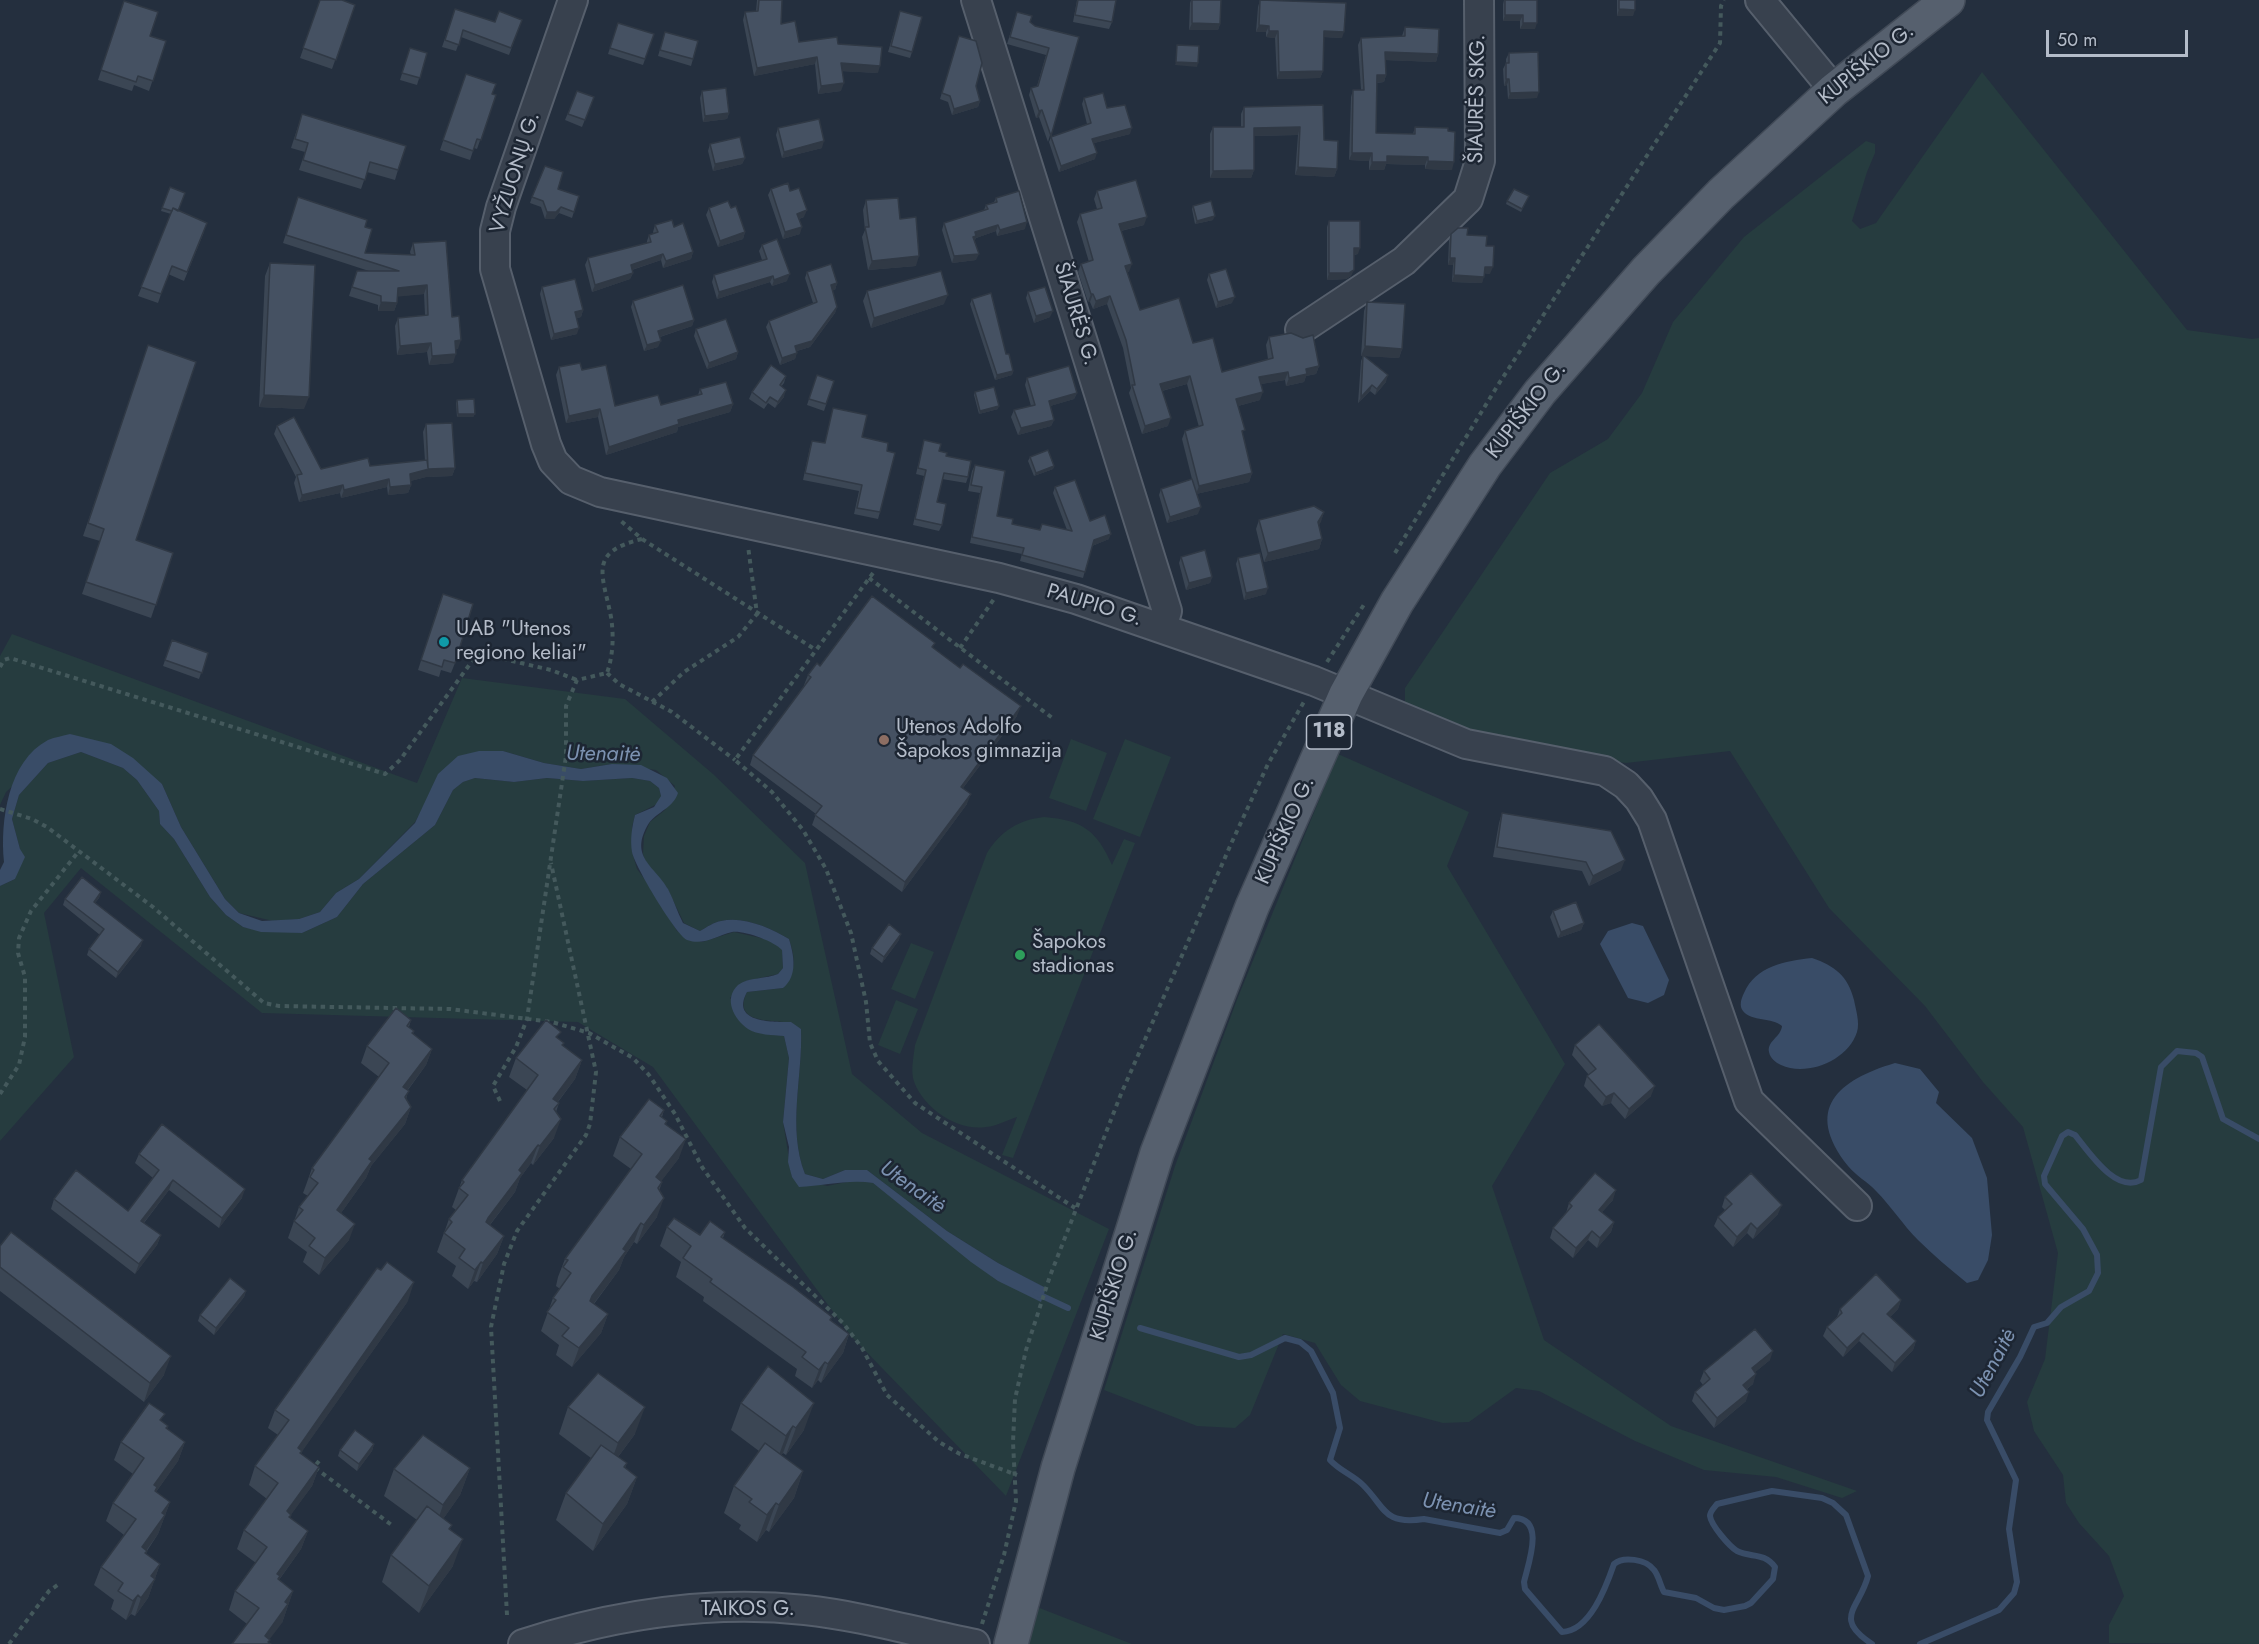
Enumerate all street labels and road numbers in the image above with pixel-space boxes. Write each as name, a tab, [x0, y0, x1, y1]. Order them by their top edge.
street label: KUPIŠKIO G.	[1814, 19, 1920, 111]
street label: ŠIAURĖS SKG.	[1464, 34, 1492, 164]
street label: VYŽUONŲ G.	[486, 109, 546, 237]
street label: ŠIAURĖS G.	[1047, 259, 1103, 369]
street label: KUPIŠKIO G.	[1482, 358, 1572, 464]
street label: PAUPIO G.	[1043, 580, 1145, 632]
road number: 118	[1306, 715, 1352, 749]
street label: KUPIŠKIO G.	[1251, 773, 1321, 889]
street label: KUPIŠKIO G.	[1086, 1226, 1144, 1344]
street label: TAIKOS G.	[701, 1597, 795, 1623]

